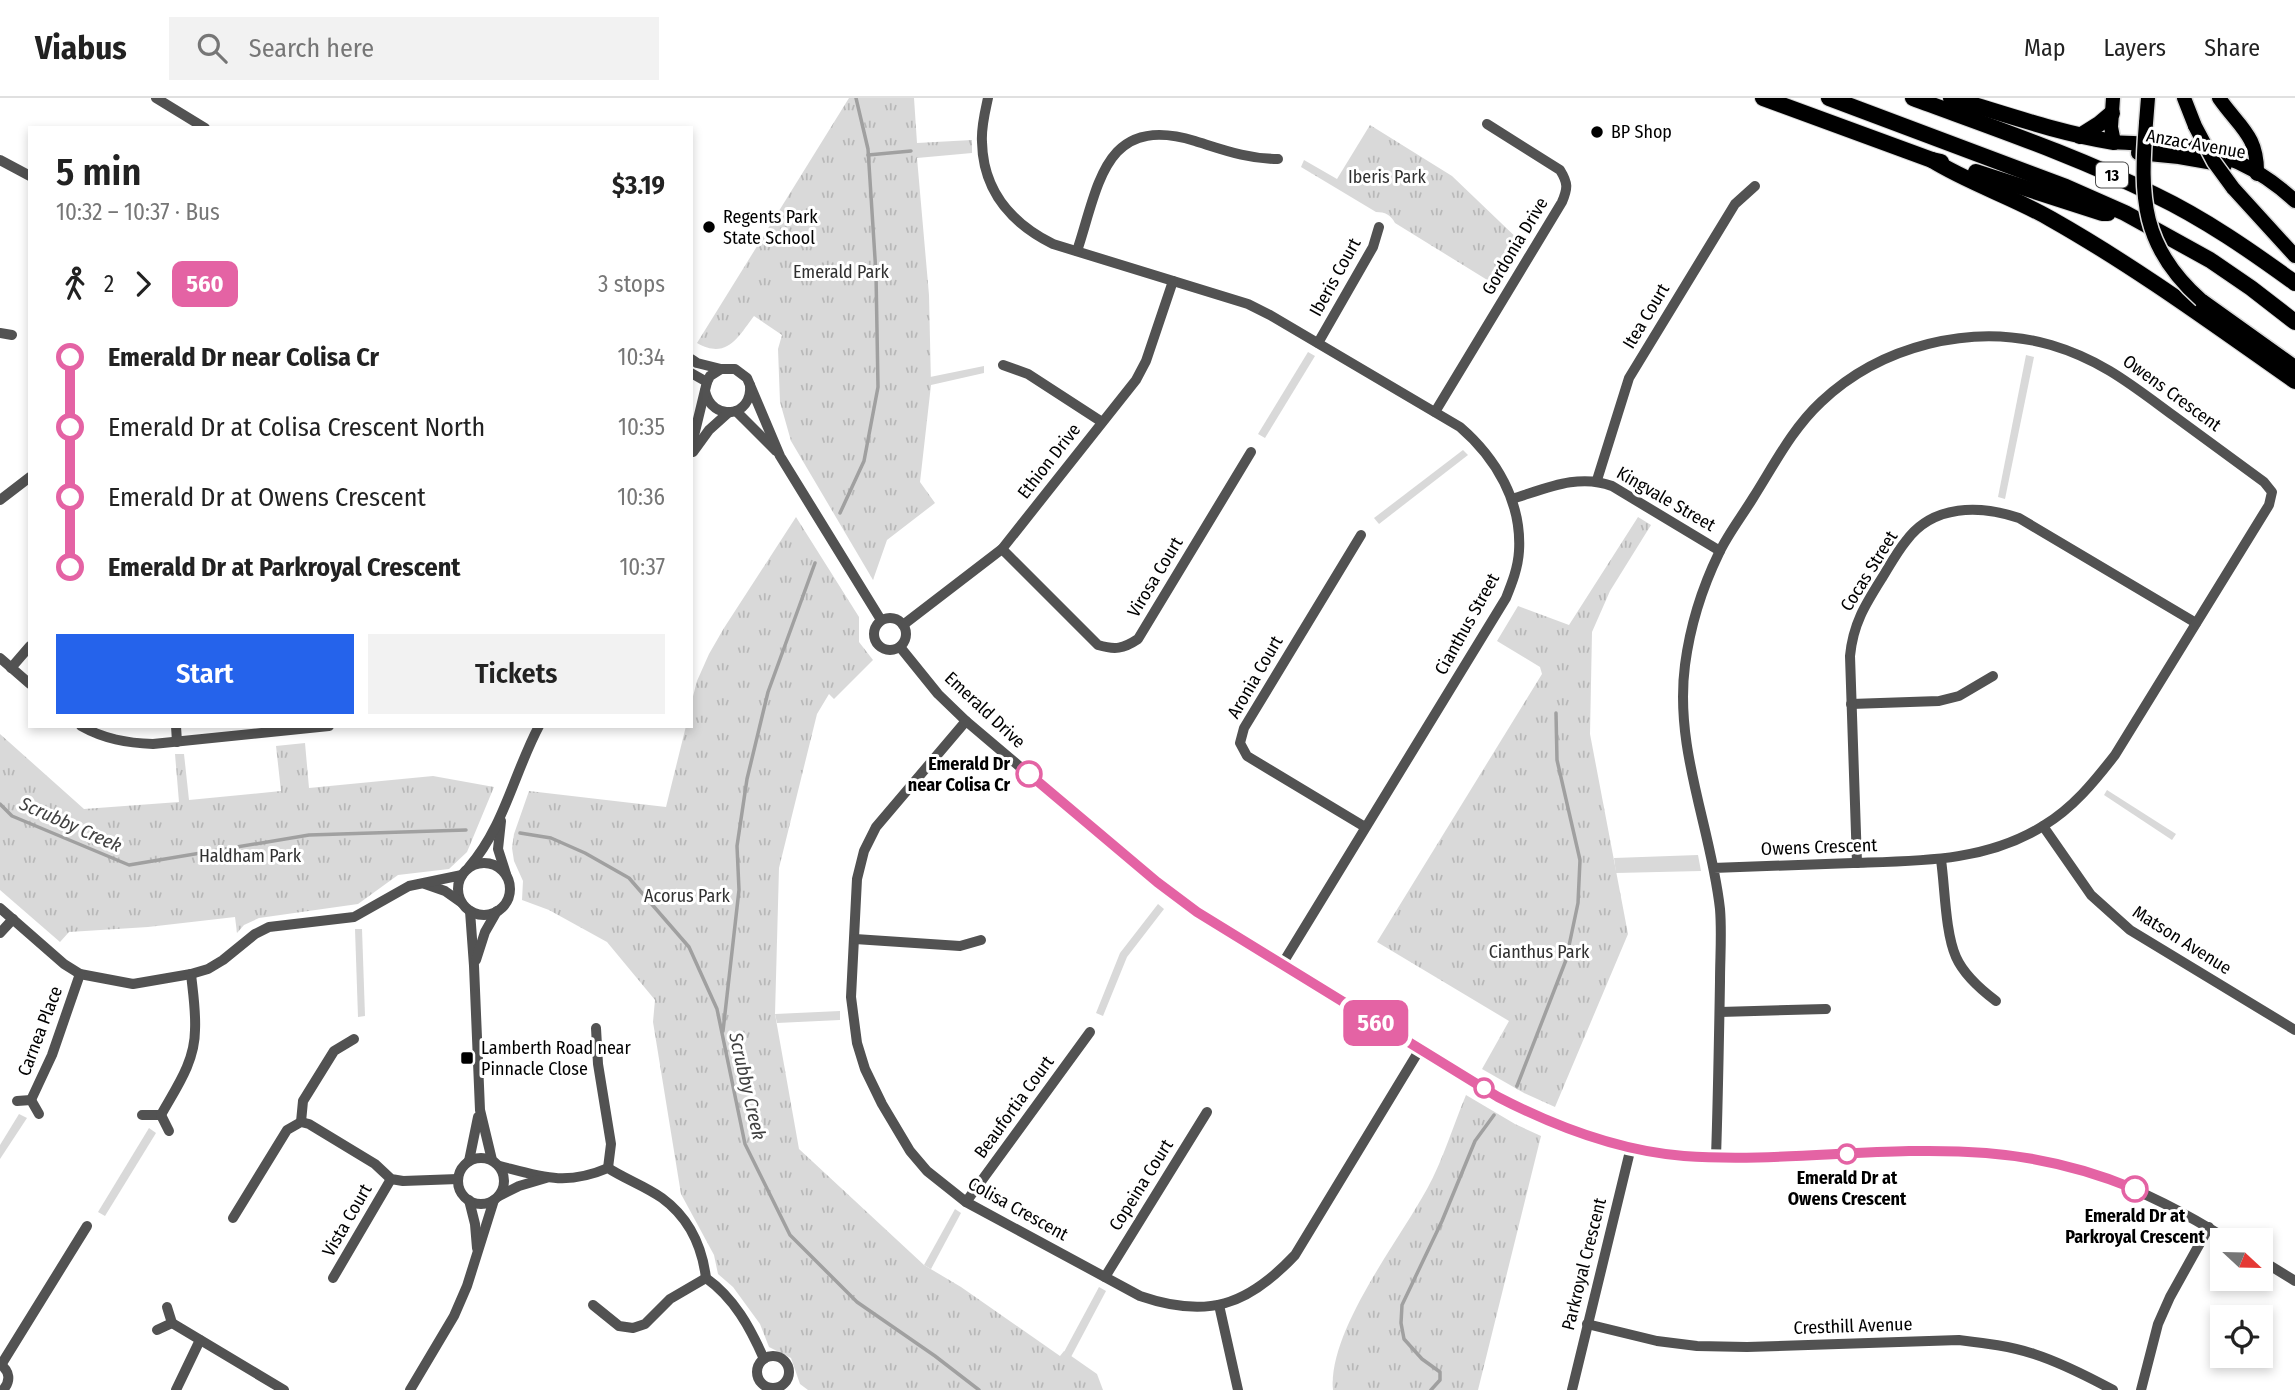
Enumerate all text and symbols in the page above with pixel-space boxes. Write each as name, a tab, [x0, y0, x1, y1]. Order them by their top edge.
search box	[169, 17, 659, 80]
text: Viabus	[35, 28, 127, 68]
icon: search	[193, 29, 231, 67]
text: Search here	[249, 33, 374, 64]
text: Map	[2024, 34, 2066, 62]
text: Layers	[2104, 34, 2166, 62]
text: Share	[2204, 34, 2260, 62]
place label: BP Shop	[1611, 121, 1672, 143]
marker: BP Shop	[1589, 124, 1605, 140]
street label: Anzac Avenue	[2145, 124, 2248, 164]
text: 5 min	[56, 149, 141, 195]
road number: 13	[2096, 162, 2128, 188]
park label: Iberis Park	[1348, 166, 1427, 188]
text: $3.19	[612, 170, 665, 201]
street label: Gordonia Drive	[1477, 193, 1553, 299]
text: 10:32 – 10:37 · Bus	[56, 198, 220, 226]
place label: Regents Park State School	[723, 206, 818, 249]
marker: Regents Park State School	[701, 219, 717, 235]
street label: Iberis Court	[1305, 234, 1365, 320]
park label: Emerald Park	[793, 261, 890, 283]
icon: walk	[56, 265, 94, 303]
icon: forward	[124, 265, 162, 303]
text: 2	[104, 270, 114, 298]
text: 560	[186, 270, 224, 298]
text: 3 stops	[598, 270, 665, 298]
street label: Itea Court	[1618, 279, 1674, 353]
text: Emerald Dr near Colisa Cr	[108, 342, 379, 373]
text: 10:34	[618, 343, 665, 371]
street label: Owens Crescent	[2119, 350, 2226, 436]
text: Emerald Dr at Colisa Crescent North	[108, 412, 485, 443]
text: 10:35	[618, 413, 665, 441]
street label: Ethion Drive	[1013, 419, 1085, 503]
street label: Kingvale Street	[1613, 462, 1719, 536]
text: Emerald Dr at Owens Crescent	[108, 482, 426, 513]
text: 10:36	[617, 483, 665, 511]
street label: Cocas Street	[1836, 527, 1902, 615]
street label: Virosa Court	[1123, 533, 1188, 621]
text: Emerald Dr at Parkroyal Crescent	[108, 552, 460, 583]
text: 10:37	[619, 553, 665, 581]
street label: Cianthus Street	[1430, 569, 1504, 679]
street label: Aronia Court	[1223, 632, 1287, 722]
button: Start	[56, 634, 354, 714]
button: Tickets	[368, 634, 665, 714]
street label: Emerald Drive	[940, 667, 1030, 753]
place label: Emerald Dr near Colisa Cr	[908, 753, 1010, 796]
marker: Emerald Dr near Colisa Cr	[1016, 761, 1042, 787]
water label: Scrubby Creek	[15, 791, 125, 857]
street label: Owens Crescent	[1761, 834, 1878, 860]
park label: Haldham Park	[199, 845, 302, 867]
park label: Acorus Park	[644, 885, 731, 907]
street label: Matson Avenue	[2128, 901, 2236, 979]
park label: Cianthus Park	[1489, 941, 1590, 963]
street label: Carnea Place	[13, 983, 67, 1079]
line badge: 560	[1336, 1000, 1416, 1046]
text: 560	[1357, 1009, 1395, 1037]
water label: Scrubby Creek	[724, 1029, 771, 1142]
place label: Lamberth Road near Pinnacle Close	[481, 1037, 631, 1080]
marker: Lamberth Road near Pinnacle Close	[459, 1050, 475, 1066]
street label: Beaufortia Court	[969, 1051, 1059, 1162]
unlabelled marker	[1474, 1078, 1494, 1098]
street label: Copeina Court	[1104, 1135, 1178, 1235]
marker: Emerald Dr at Owens Crescent	[1837, 1144, 1857, 1164]
place label: Emerald Dr at Owens Crescent	[1788, 1167, 1907, 1210]
street label: Colisa Crescent	[964, 1172, 1072, 1246]
marker: Emerald Dr at Parkroyal Crescent	[2122, 1176, 2148, 1202]
street label: Vista Court	[317, 1180, 377, 1260]
street label: Parkroyal Crescent	[1557, 1196, 1611, 1332]
place label: Emerald Dr at Parkroyal Crescent	[2065, 1205, 2205, 1248]
north arrow	[2210, 1228, 2273, 1292]
map controls	[2210, 1228, 2273, 1368]
button: locate	[2210, 1305, 2273, 1368]
street label: Cresthill Avenue	[1793, 1313, 1913, 1339]

